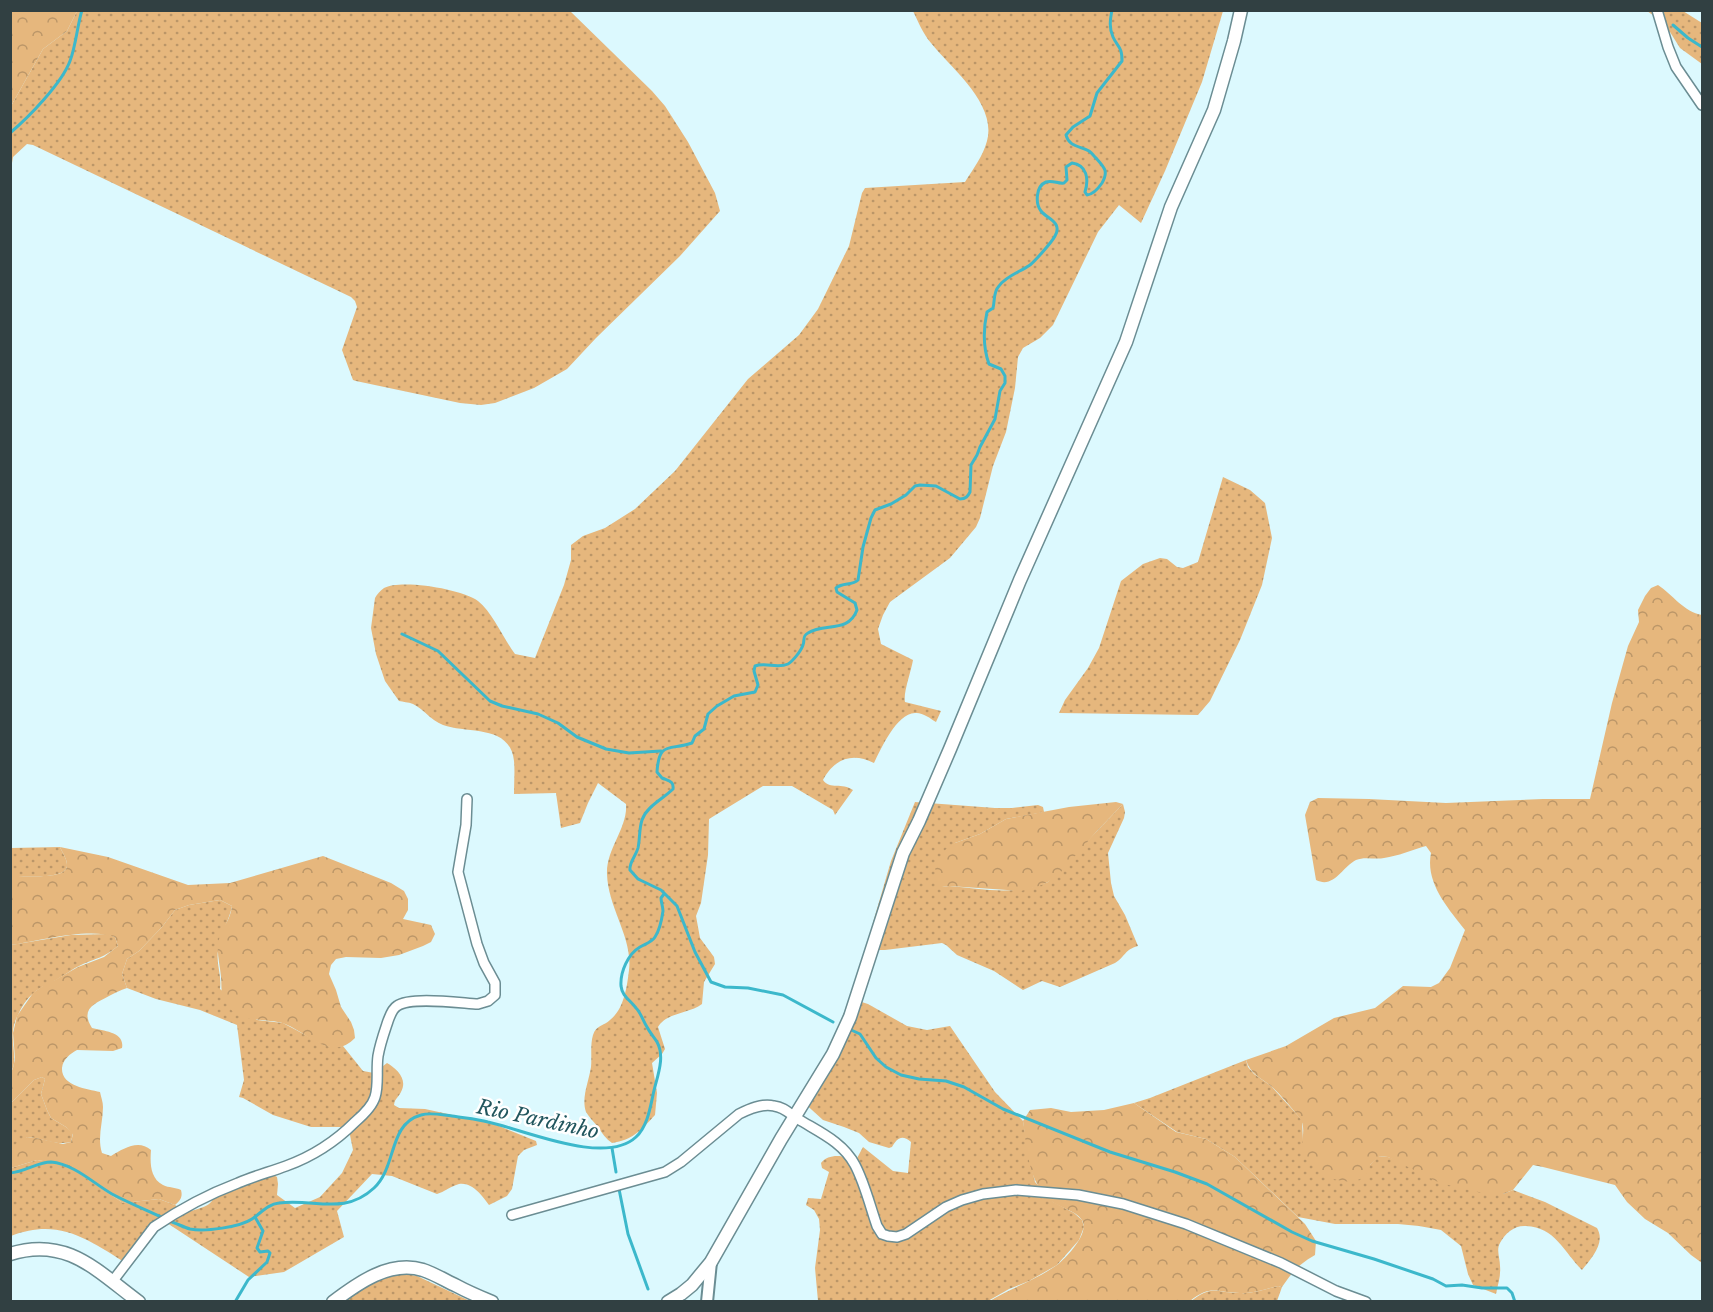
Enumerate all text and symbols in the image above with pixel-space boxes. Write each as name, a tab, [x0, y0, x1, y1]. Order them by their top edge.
water label: Rio Pardinho	[474, 1094, 601, 1144]

